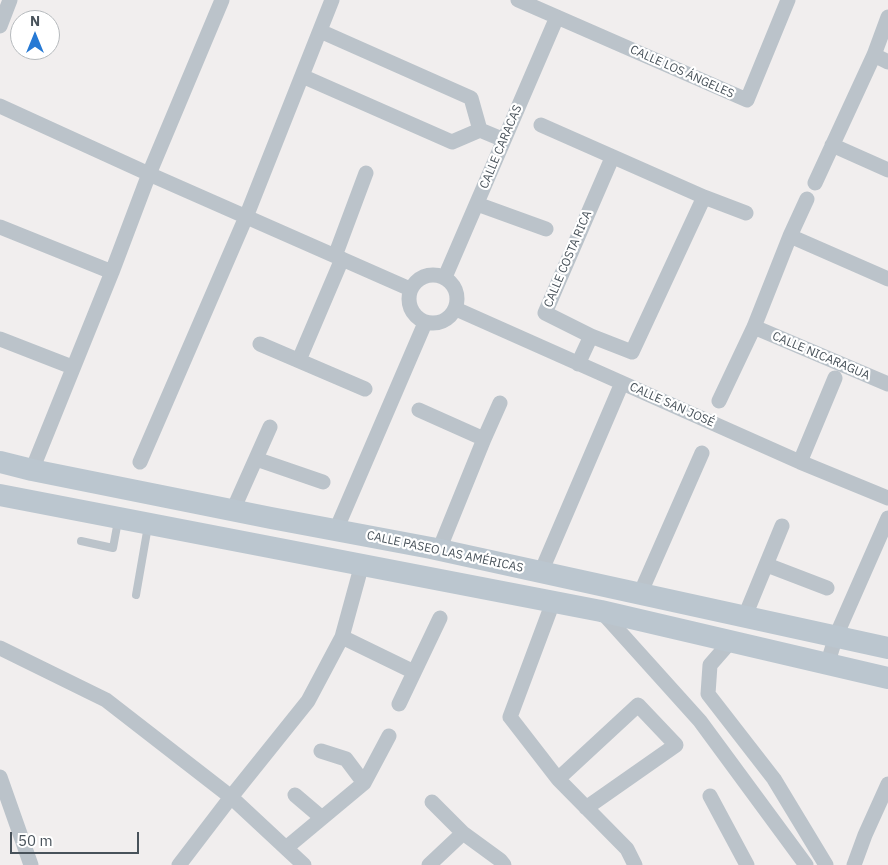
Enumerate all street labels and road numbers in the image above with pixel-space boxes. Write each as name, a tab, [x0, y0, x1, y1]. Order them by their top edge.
street label: CALLE LOS ÁNGELES	[628, 43, 736, 101]
street label: CALLE CARACAS	[477, 103, 525, 191]
street label: CALLE COSTA RICA	[541, 208, 595, 310]
street label: CALLE NICARAGUA	[770, 329, 872, 383]
street label: CALLE SAN JOSÉ	[627, 380, 717, 430]
street label: CALLE PASEO LAS AMÉRICAS	[366, 528, 524, 576]

